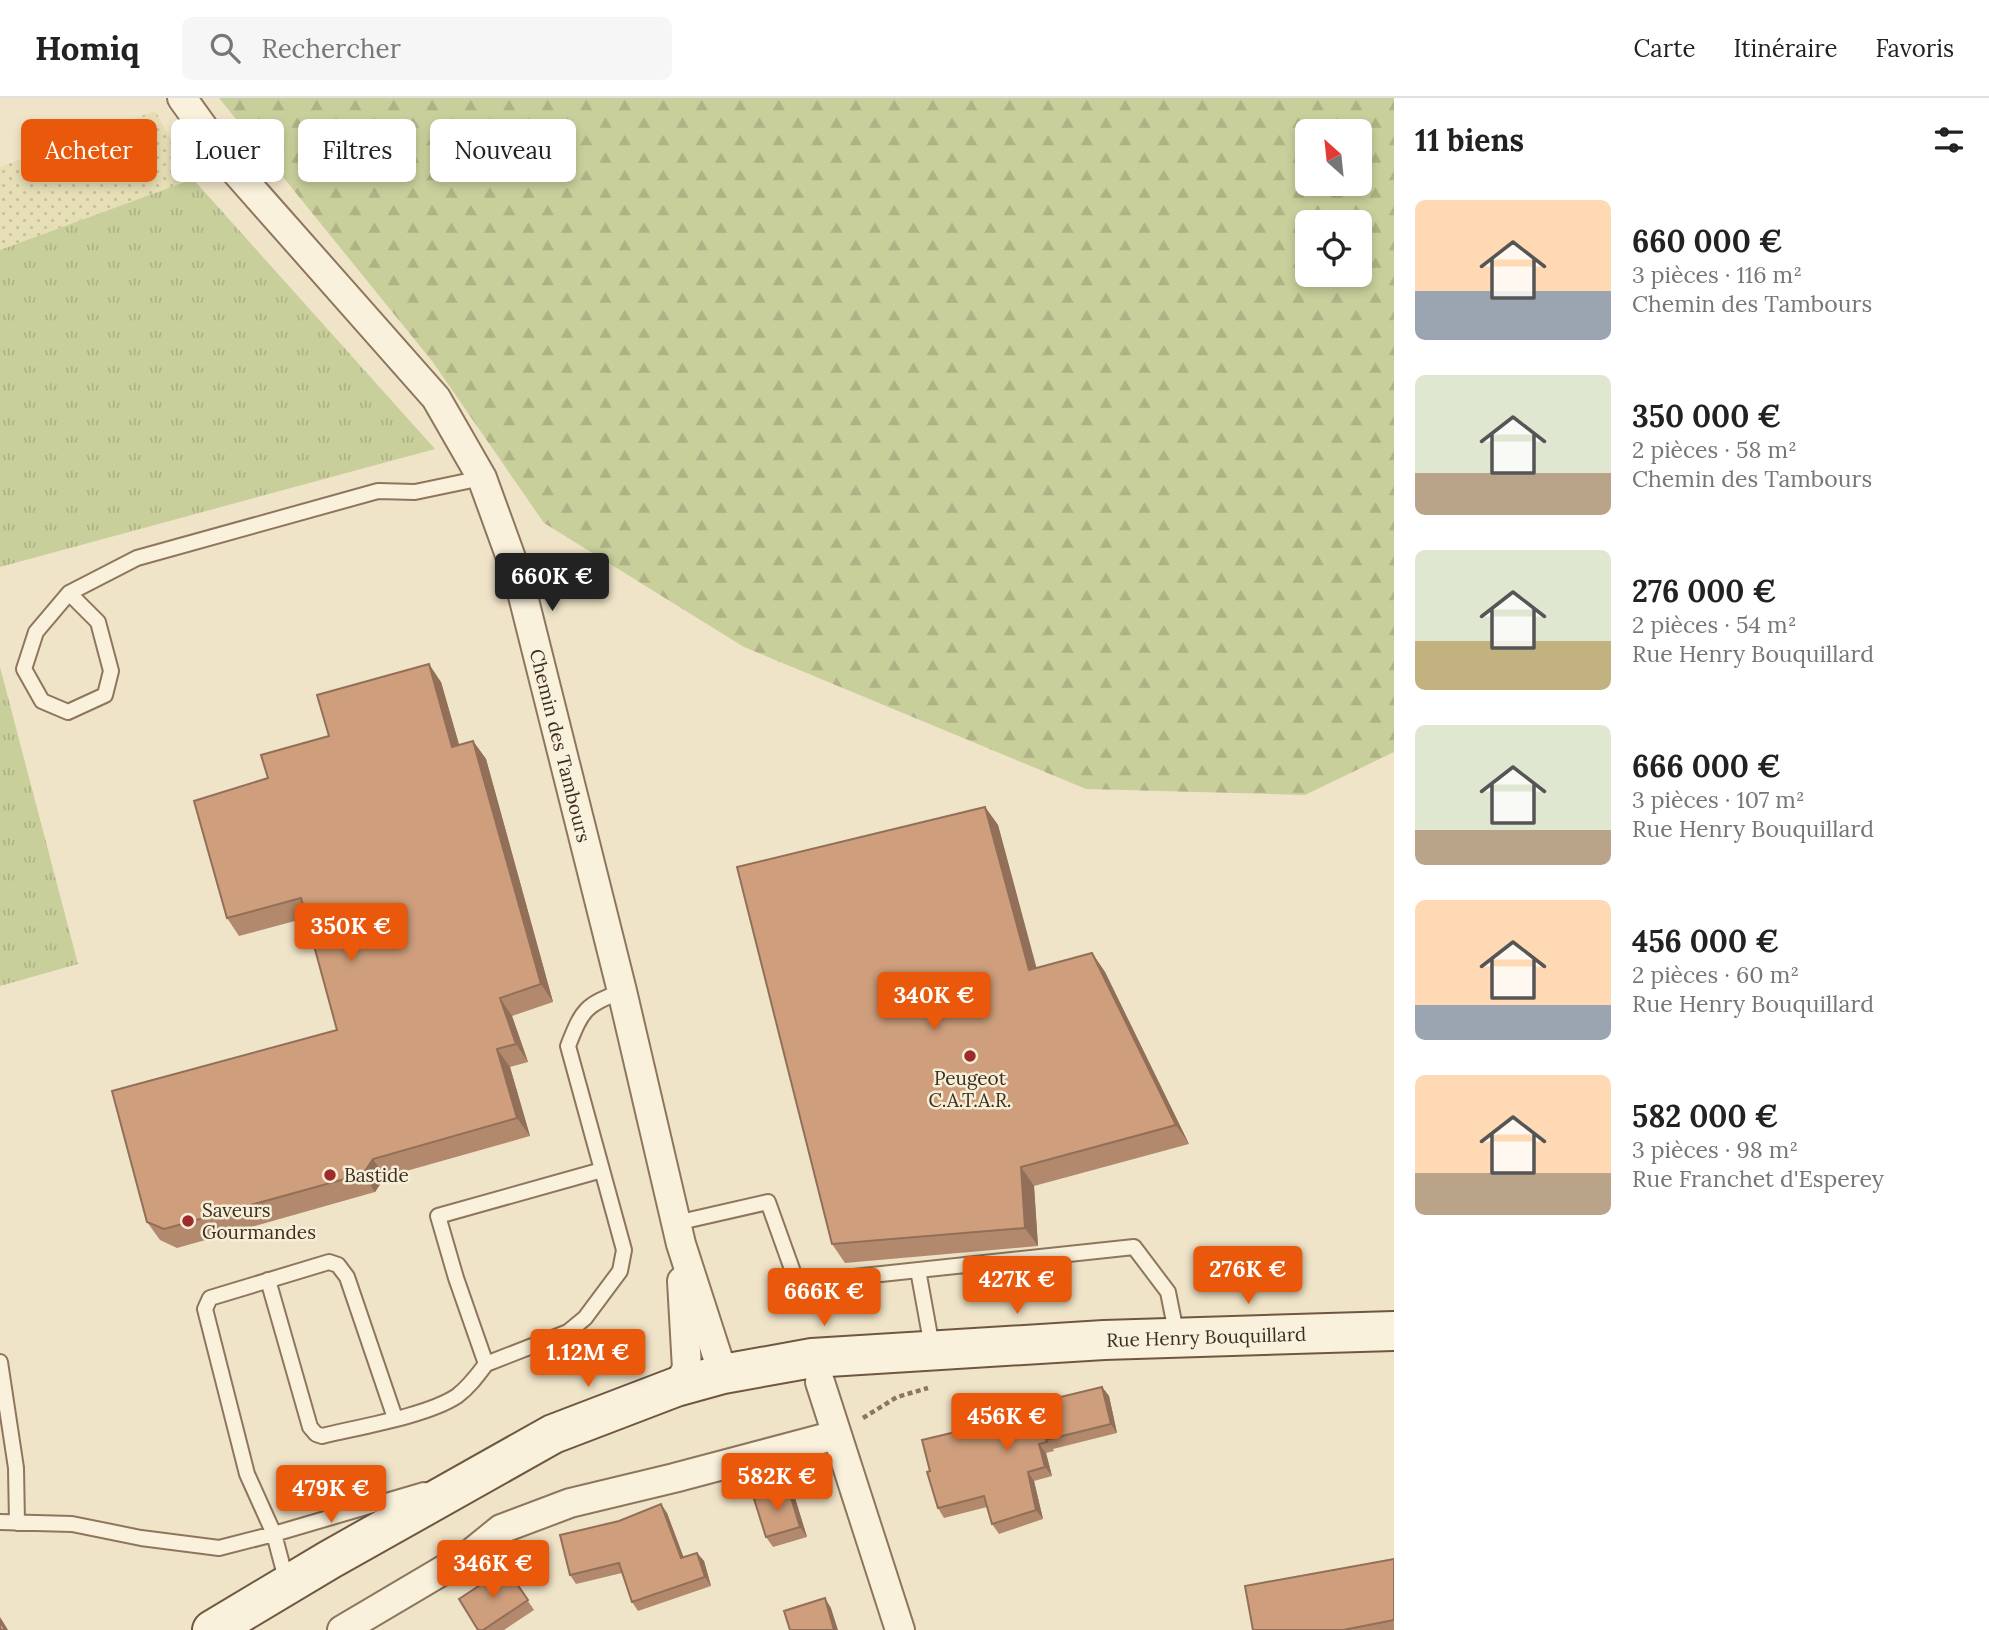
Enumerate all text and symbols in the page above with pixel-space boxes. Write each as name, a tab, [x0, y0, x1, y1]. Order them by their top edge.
search box	[182, 17, 672, 80]
text: Homiq	[35, 27, 140, 69]
icon: search	[206, 29, 244, 67]
text: Rechercher	[262, 32, 401, 65]
text: Carte	[1634, 33, 1696, 64]
text: Itinéraire	[1734, 33, 1837, 64]
text: Favoris	[1875, 33, 1954, 64]
chip: Acheter	[21, 119, 157, 182]
chip: Louer	[171, 119, 284, 182]
chip: Filtres	[298, 119, 416, 182]
chip: Nouveau	[430, 119, 576, 182]
north arrow	[1295, 119, 1372, 196]
map controls	[1295, 119, 1372, 287]
text: 11 biens	[1415, 121, 1524, 159]
icon: filters	[1930, 121, 1968, 159]
button: locate	[1295, 210, 1372, 287]
text: 660 000 €	[1632, 222, 1783, 260]
icon: home	[1471, 228, 1555, 312]
text: 3 pièces · 116 m²	[1632, 260, 1802, 289]
text: Chemin des Tambours	[1632, 289, 1872, 318]
text: 350 000 €	[1632, 397, 1781, 435]
icon: home	[1471, 403, 1555, 487]
text: 2 pièces · 58 m²	[1632, 435, 1797, 464]
text: Chemin des Tambours	[1632, 464, 1872, 493]
pin: 660K €	[495, 554, 609, 613]
text: 660K €	[511, 561, 593, 590]
text: 276 000 €	[1632, 572, 1777, 610]
icon: home	[1471, 578, 1555, 662]
text: 2 pièces · 54 m²	[1632, 610, 1797, 639]
text: Rue Henry Bouquillard	[1632, 639, 1874, 668]
street label: Chemin des Tambours	[525, 646, 596, 845]
text: 666 000 €	[1632, 747, 1781, 785]
icon: home	[1471, 753, 1555, 837]
text: 3 pièces · 107 m²	[1632, 785, 1805, 814]
text: Rue Henry Bouquillard	[1632, 814, 1874, 843]
pin: 350K €	[294, 904, 408, 963]
text: 350K €	[311, 911, 391, 940]
text: 456 000 €	[1632, 922, 1779, 960]
icon: home	[1471, 928, 1555, 1012]
text: 2 pièces · 60 m²	[1632, 960, 1799, 989]
pin: 340K €	[877, 972, 991, 1032]
text: 340K €	[893, 980, 975, 1009]
text: Rue Henry Bouquillard	[1632, 989, 1874, 1018]
marker: Peugeot C.A.T.A.R.	[962, 1048, 978, 1064]
place label: Peugeot C.A.T.A.R.	[928, 1066, 1012, 1112]
text: 582 000 €	[1632, 1097, 1779, 1135]
icon: home	[1471, 1103, 1555, 1187]
text: 3 pièces · 98 m²	[1632, 1135, 1798, 1164]
place label: Bastide	[344, 1163, 409, 1187]
text: Rue Franchet d'Esperey	[1632, 1164, 1884, 1193]
marker: Bastide	[322, 1167, 338, 1183]
place label: Saveurs Gourmandes	[202, 1198, 316, 1244]
marker: Saveurs Gourmandes	[180, 1213, 196, 1229]
pin: 276K €	[1191, 1246, 1305, 1306]
text: 276K €	[1209, 1254, 1287, 1283]
pin: 427K €	[960, 1256, 1074, 1316]
text: 427K €	[979, 1264, 1055, 1293]
pin: 666K €	[767, 1268, 881, 1328]
text: 666K €	[784, 1276, 864, 1305]
street label: Rue Henry Bouquillard	[1106, 1322, 1307, 1352]
pin: 1.12M €	[523, 1330, 653, 1389]
text: 1.12M €	[546, 1337, 630, 1366]
pin: 456K €	[950, 1394, 1064, 1453]
text: 456K €	[967, 1401, 1047, 1430]
pin: 582K €	[720, 1454, 834, 1513]
text: 582K €	[738, 1461, 816, 1490]
pin: 479K €	[274, 1466, 388, 1525]
text: 479K €	[292, 1473, 370, 1502]
pin: 346K €	[436, 1540, 550, 1600]
text: 346K €	[453, 1548, 533, 1577]

